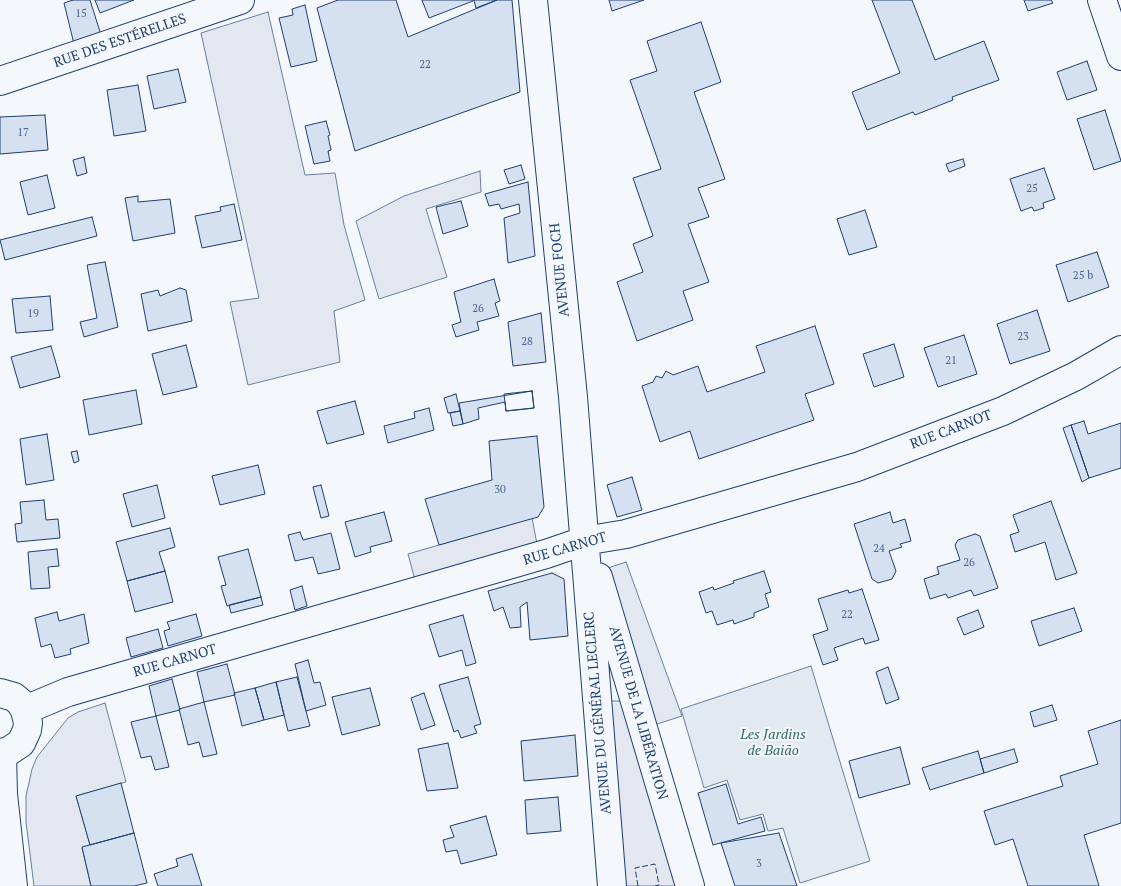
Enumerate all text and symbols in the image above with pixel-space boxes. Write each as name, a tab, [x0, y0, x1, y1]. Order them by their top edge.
house number: 15	[75, 7, 87, 21]
street label: RUE DES ESTÉRELLES	[51, 10, 189, 72]
house number: 22	[419, 58, 431, 72]
house number: 17	[17, 126, 29, 140]
house number: 25	[1026, 182, 1038, 196]
street label: AVENUE FOCH	[547, 222, 573, 318]
house number: 25 b	[1073, 269, 1093, 283]
house number: 26	[472, 302, 484, 316]
house number: 19	[27, 307, 39, 321]
house number: 23	[1017, 330, 1029, 344]
house number: 28	[521, 335, 533, 349]
house number: 21	[945, 354, 957, 368]
street label: RUE CARNOT	[908, 407, 994, 453]
house number: 30	[494, 483, 506, 497]
street label: RUE CARNOT	[521, 529, 609, 569]
house number: 24	[873, 542, 885, 556]
house number: 26	[963, 556, 975, 570]
house number: 22	[841, 608, 853, 622]
street label: AVENUE DU GÉNÉRAL LECLERC	[581, 611, 615, 815]
street label: AVENUE DE LA LIBÉRATION	[605, 624, 671, 802]
street label: RUE CARNOT	[131, 641, 219, 681]
park label: Les Jardins de Baião	[740, 727, 806, 760]
house number: 3	[756, 857, 762, 871]

